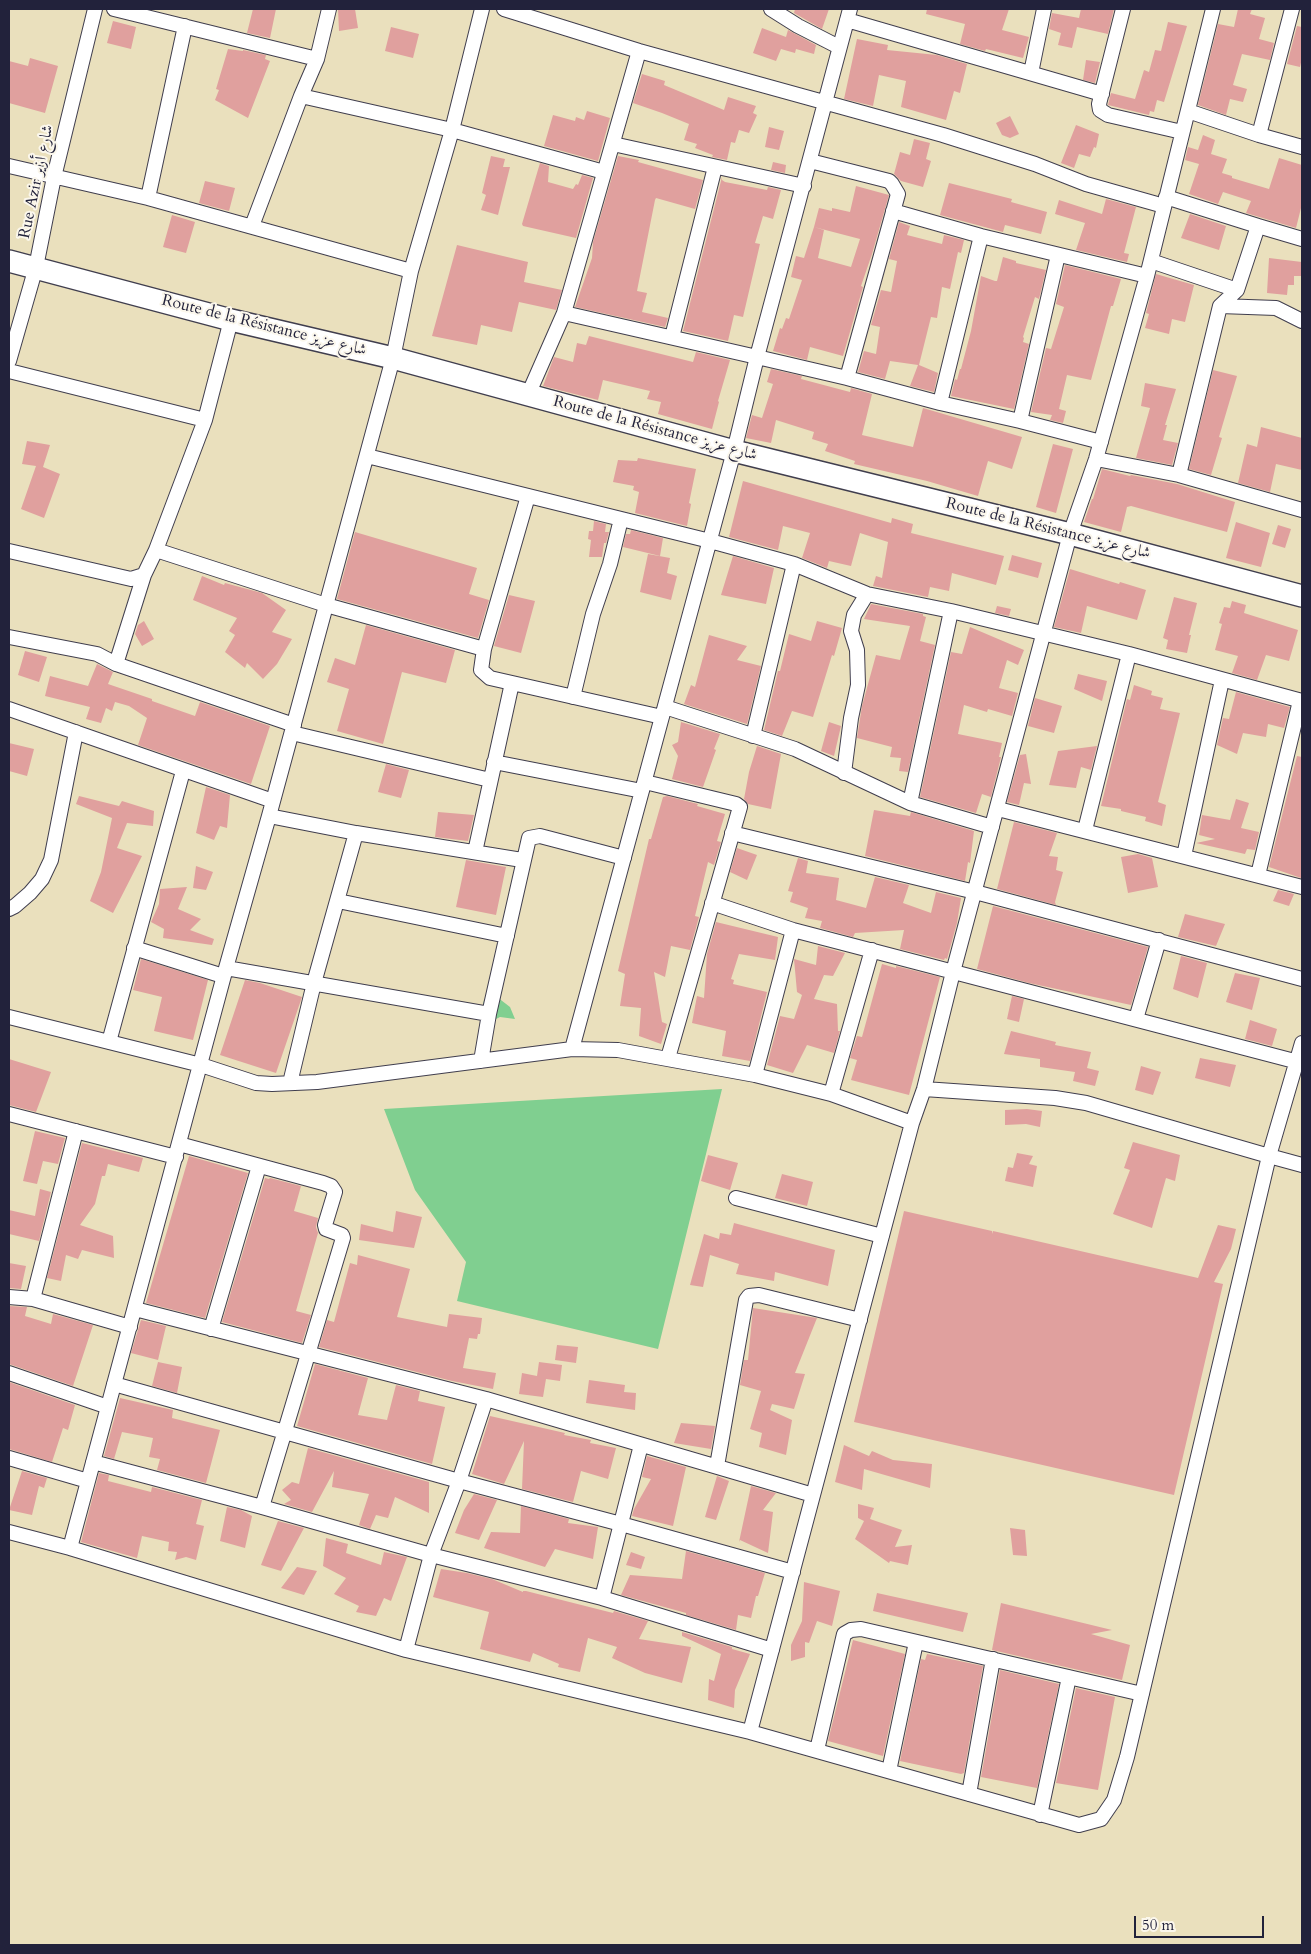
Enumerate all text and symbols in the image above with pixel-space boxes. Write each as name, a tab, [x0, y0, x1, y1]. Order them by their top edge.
street label: Rue Azir شارع أزير	[16, 123, 58, 241]
street label: Route de la Résistance شارع عزيز	[160, 291, 368, 361]
street label: Route de la Résistance شارع عزيز	[551, 393, 759, 465]
street label: Route de la Résistance شارع عزيز	[944, 494, 1152, 564]
scale bar	[1136, 1906, 1266, 1938]
text: 50 m	[1142, 1915, 1174, 1935]

